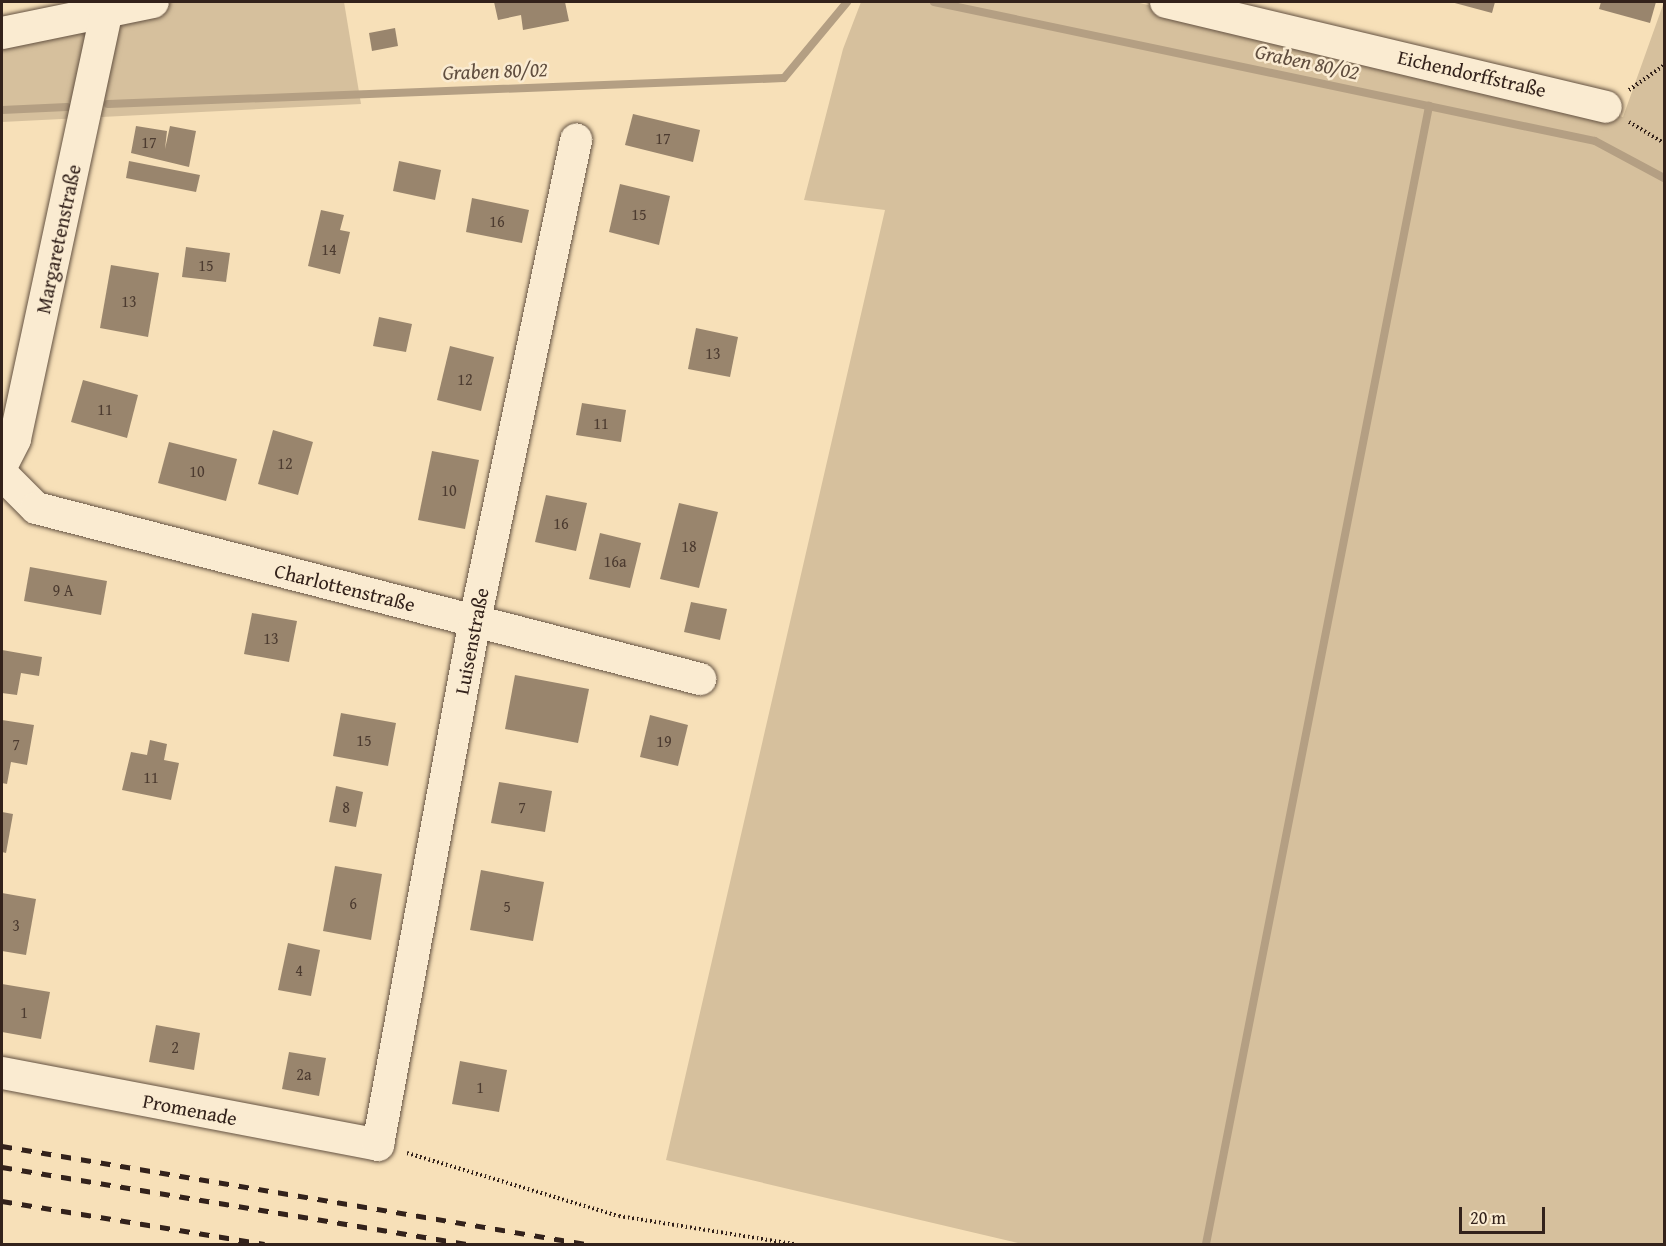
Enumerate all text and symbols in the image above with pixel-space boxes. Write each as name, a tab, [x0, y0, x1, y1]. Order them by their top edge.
water label: Graben 80/02	[1253, 39, 1361, 85]
street label: Eichendorffstraße	[1395, 44, 1549, 102]
water label: Graben 80/02	[442, 57, 548, 85]
house number: 17	[655, 128, 671, 148]
house number: 17	[141, 132, 157, 152]
street label: Margaretenstraße	[30, 162, 86, 316]
house number: 15	[631, 204, 647, 224]
house number: 16	[489, 211, 505, 231]
house number: 14	[321, 239, 337, 259]
house number: 15	[198, 255, 214, 275]
house number: 13	[121, 291, 137, 311]
house number: 13	[705, 343, 721, 363]
house number: 12	[457, 369, 473, 389]
house number: 11	[97, 399, 113, 419]
house number: 11	[593, 413, 609, 433]
house number: 12	[277, 453, 293, 473]
house number: 10	[189, 461, 205, 481]
house number: 10	[441, 480, 457, 500]
house number: 16	[553, 513, 569, 533]
house number: 18	[681, 536, 697, 556]
house number: 16a	[604, 551, 626, 571]
street label: Charlottenstraße	[272, 558, 418, 616]
house number: 9 A	[53, 580, 73, 600]
street label: Luisenstraße	[449, 586, 493, 696]
house number: 13	[263, 628, 279, 648]
house number: 15	[356, 730, 372, 750]
house number: 19	[656, 731, 672, 751]
house number: 7	[12, 734, 20, 754]
house number: 11	[143, 767, 159, 787]
house number: 8	[342, 797, 350, 817]
house number: 7	[518, 797, 526, 817]
house number: 6	[349, 893, 357, 913]
house number: 5	[503, 896, 511, 916]
house number: 3	[12, 915, 20, 935]
house number: 4	[295, 960, 303, 980]
house number: 1	[20, 1002, 28, 1022]
house number: 2	[171, 1037, 179, 1057]
house number: 2a	[296, 1064, 312, 1084]
house number: 1	[476, 1077, 484, 1097]
street label: Promenade	[141, 1088, 239, 1130]
scale bar	[1462, 1195, 1548, 1233]
text: 20 m	[1470, 1204, 1506, 1231]

